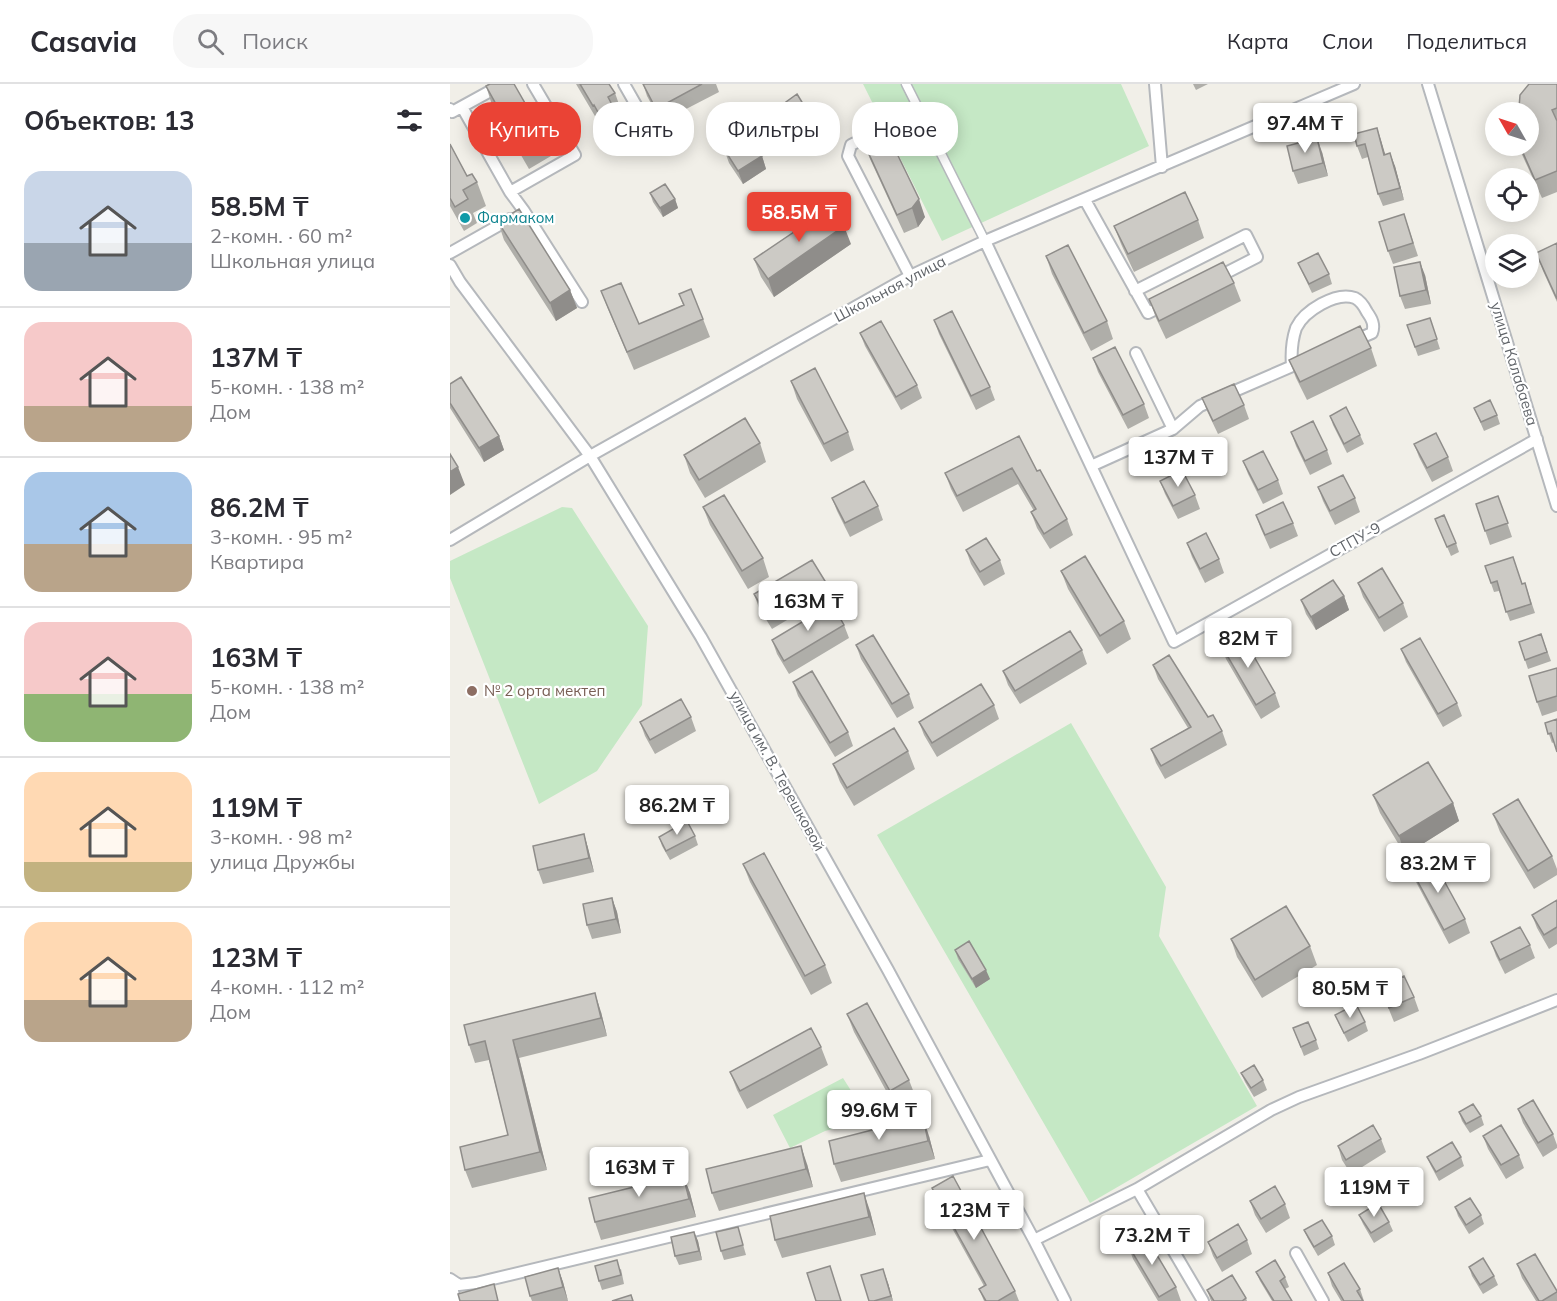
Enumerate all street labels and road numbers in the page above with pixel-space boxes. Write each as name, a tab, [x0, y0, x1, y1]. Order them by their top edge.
street label: Школьная улица	[831, 251, 949, 326]
street label: улица Калабаева	[1487, 300, 1542, 428]
street label: СТПУ-9	[1326, 518, 1384, 561]
street label: улица им. В. Терешковой	[725, 687, 829, 854]

